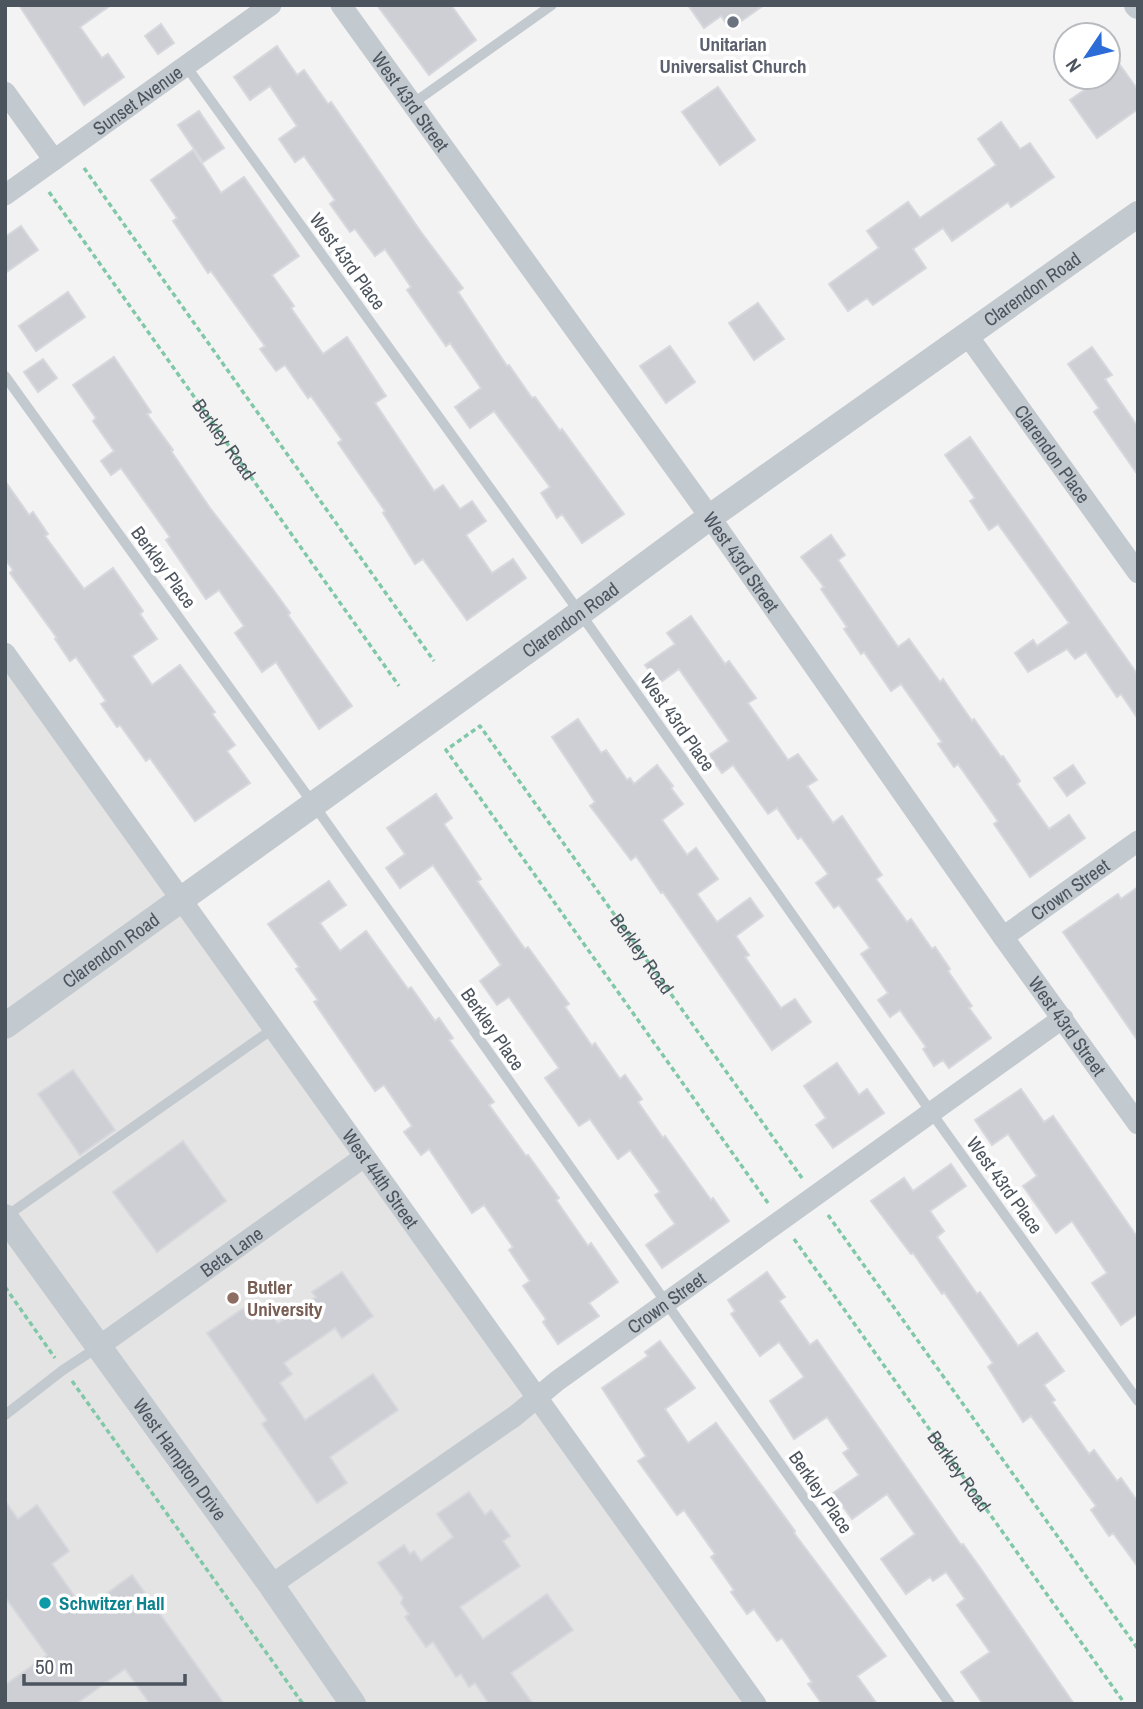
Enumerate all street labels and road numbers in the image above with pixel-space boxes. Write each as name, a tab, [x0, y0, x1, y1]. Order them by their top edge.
street label: West 43rd Street	[366, 47, 456, 157]
street label: Sunset Avenue	[87, 59, 188, 141]
street label: West 43rd Place	[304, 207, 392, 315]
street label: Clarendon Road	[978, 246, 1086, 333]
street label: Berkley Road	[187, 394, 262, 485]
street label: Clarendon Place	[1008, 399, 1097, 508]
street label: West 43rd Street	[697, 507, 786, 618]
street label: Berkley Place	[125, 521, 203, 613]
street label: Clarendon Road	[517, 576, 624, 664]
street label: West 43rd Place	[635, 668, 721, 776]
street label: Crown Street	[1025, 852, 1115, 926]
street label: Clarendon Road	[57, 906, 164, 994]
street label: Berkley Road	[604, 908, 680, 999]
street label: West 43rd Street	[1023, 971, 1112, 1081]
street label: Berkley Place	[455, 983, 531, 1075]
street label: West 44th Street	[336, 1124, 425, 1234]
street label: West 43rd Place	[961, 1131, 1049, 1239]
street label: Beta Lane	[195, 1220, 268, 1283]
street label: Crown Street	[622, 1265, 711, 1340]
street label: West Hampton Drive	[127, 1393, 233, 1525]
street label: Berkley Road	[922, 1426, 997, 1517]
street label: Berkley Place	[783, 1446, 859, 1538]

